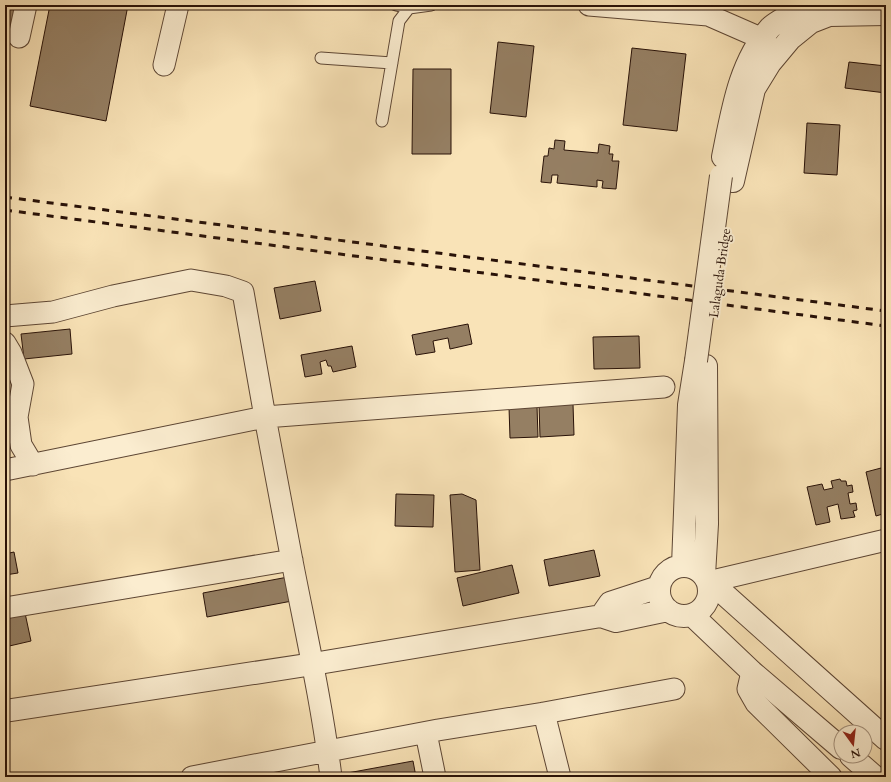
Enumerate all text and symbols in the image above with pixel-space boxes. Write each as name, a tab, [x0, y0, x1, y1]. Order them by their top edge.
street label: Lalaguda Bridge	[705, 227, 735, 319]
north arrow	[833, 724, 873, 764]
text: N	[848, 745, 862, 762]

